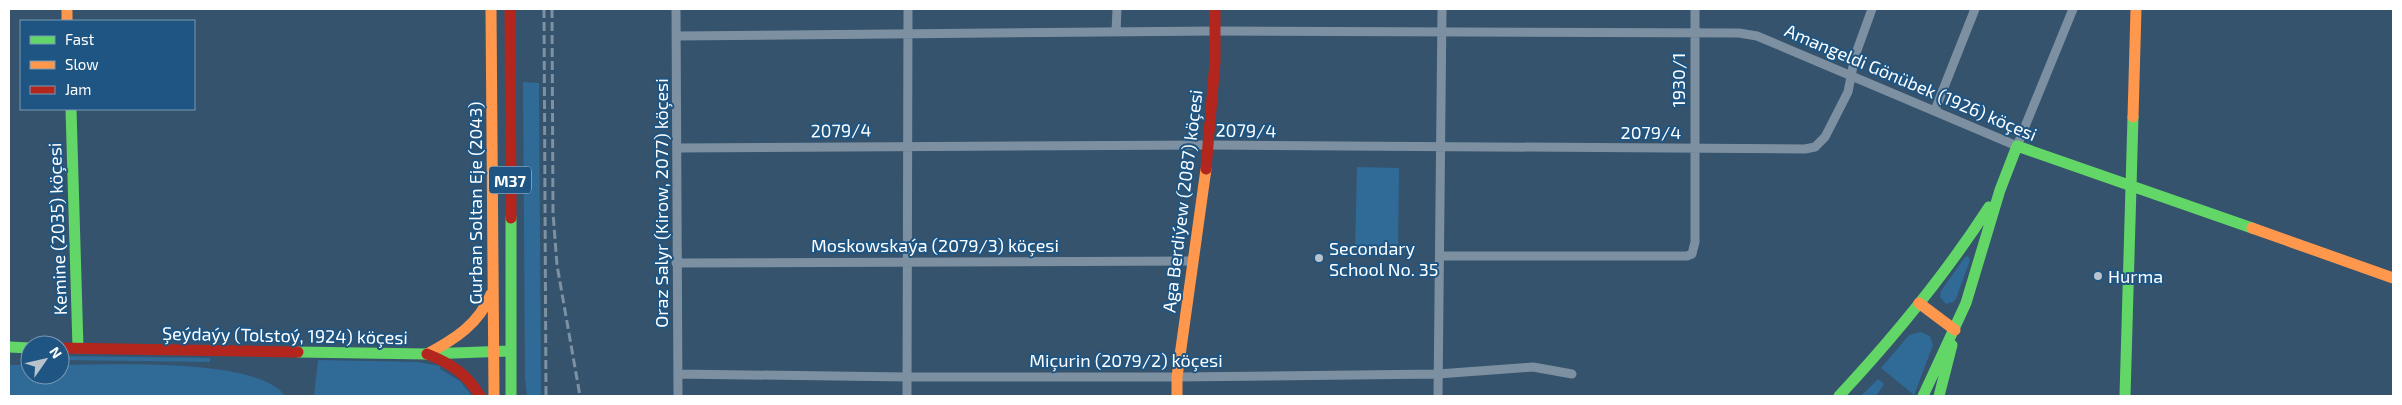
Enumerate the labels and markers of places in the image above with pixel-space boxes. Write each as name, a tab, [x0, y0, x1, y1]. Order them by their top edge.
place label: Secondary School No. 35	[1329, 237, 1438, 280]
marker: Secondary School No. 35	[1313, 252, 1325, 264]
place label: Hurma	[2108, 265, 2163, 287]
marker: Hurma	[2092, 270, 2104, 282]

